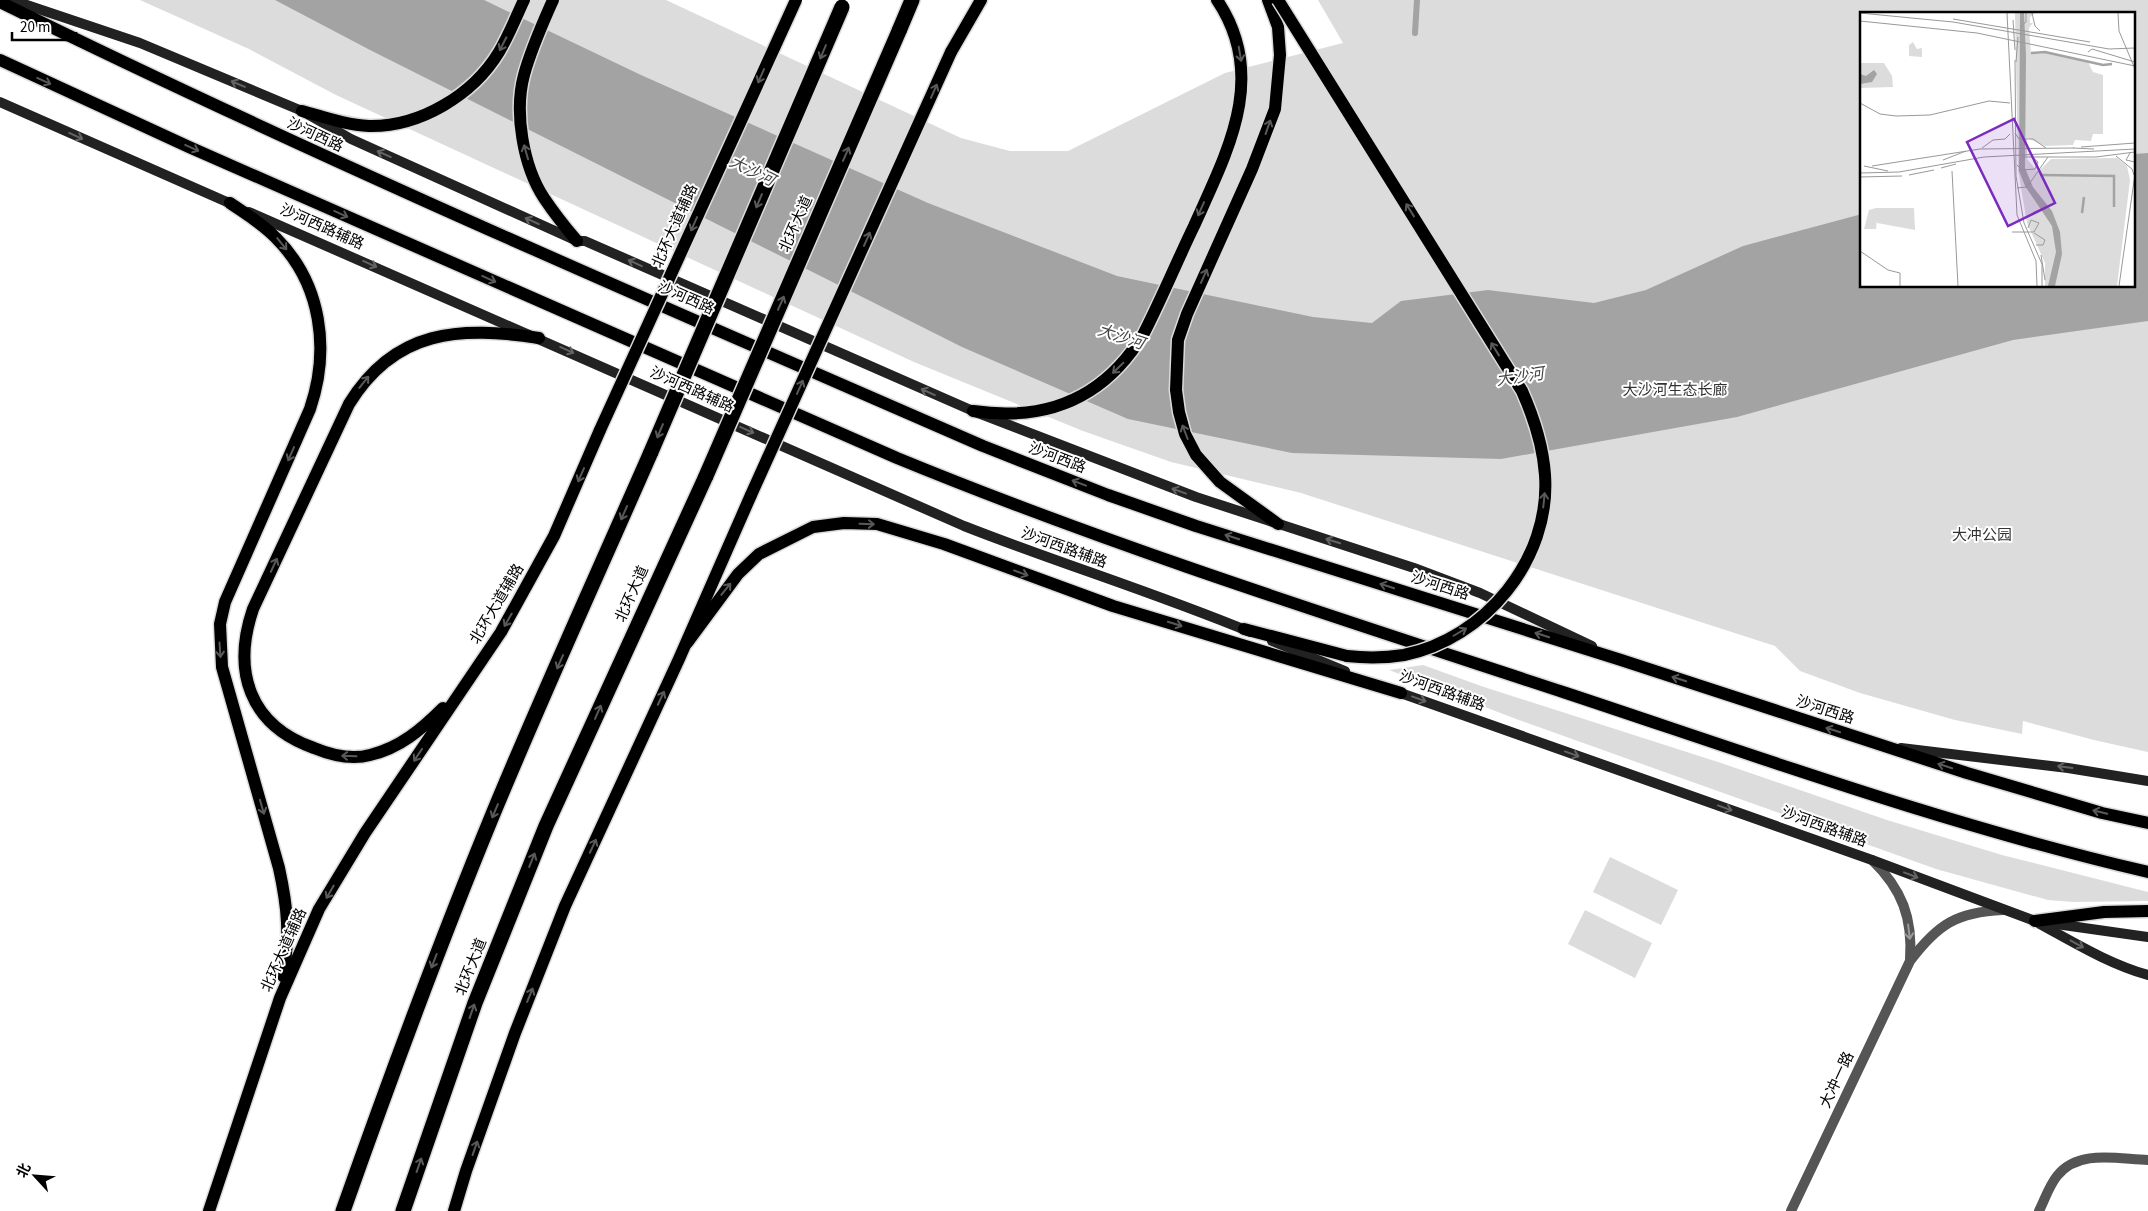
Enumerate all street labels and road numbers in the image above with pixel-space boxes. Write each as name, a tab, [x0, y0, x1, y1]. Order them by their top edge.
street label: 沙河西路	[283, 113, 347, 157]
street label: 北环大道辅路	[647, 181, 703, 271]
street label: 北环大道	[774, 192, 818, 256]
street label: 沙河西路辅路	[277, 199, 367, 255]
street label: 沙河西路	[654, 276, 718, 320]
street label: 沙河西路辅路	[647, 362, 737, 418]
street label: 沙河西路	[1025, 437, 1089, 479]
street label: 沙河西路辅路	[1018, 523, 1110, 573]
street label: 北环大道辅路	[465, 560, 529, 648]
street label: 北环大道	[610, 562, 654, 626]
street label: 沙河西路	[1408, 567, 1472, 605]
street label: 沙河西路辅路	[1396, 666, 1488, 716]
street label: 沙河西路	[1793, 691, 1857, 729]
street label: 沙河西路辅路	[1778, 802, 1870, 852]
street label: 北环大道辅路	[256, 905, 312, 995]
street label: 北环大道	[450, 935, 492, 999]
street label: 大冲一路	[1815, 1048, 1859, 1112]

